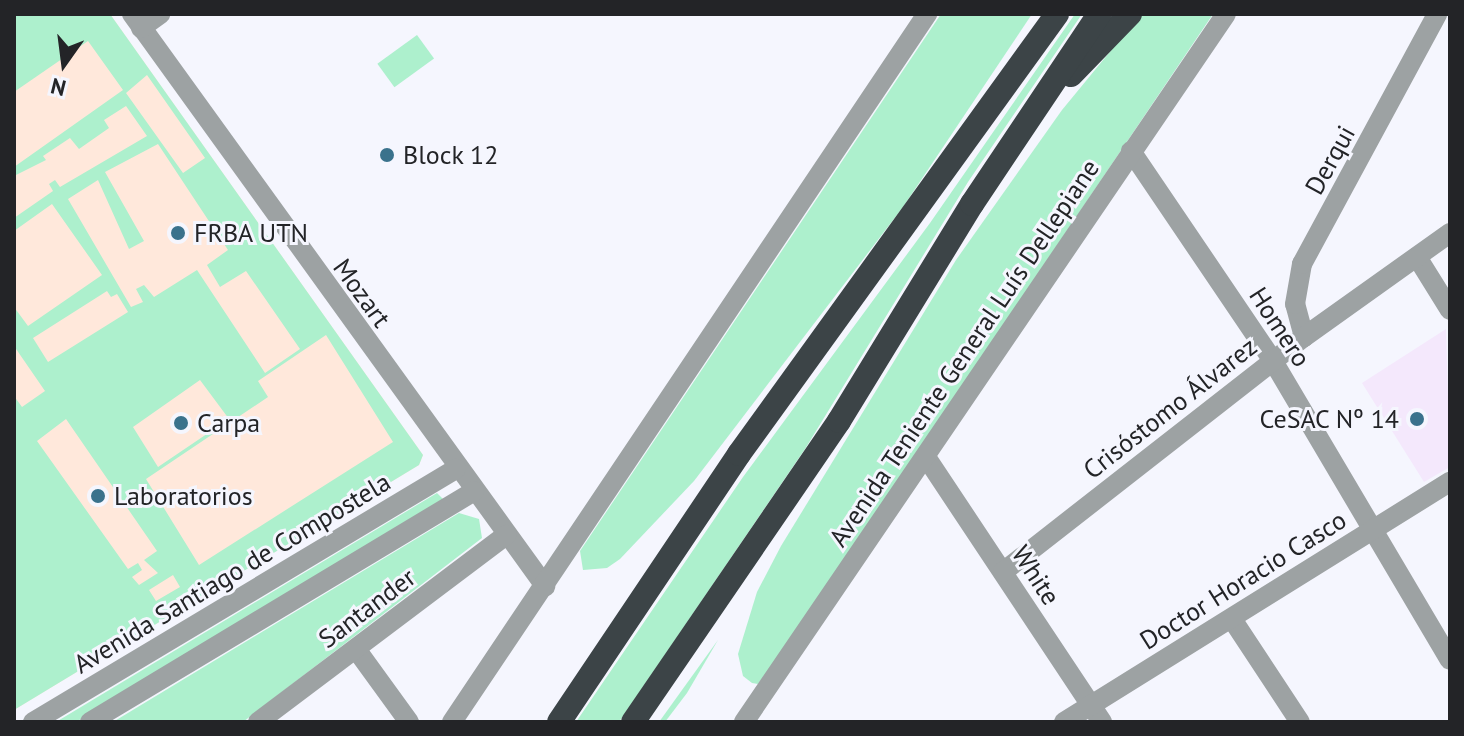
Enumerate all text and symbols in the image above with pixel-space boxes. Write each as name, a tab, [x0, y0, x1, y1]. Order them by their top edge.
north arrow	[24, 24, 104, 104]
text: N	[48, 72, 69, 103]
street label: Derqui	[1298, 120, 1362, 200]
place label: Block 12	[403, 139, 499, 171]
marker: Block 12	[378, 146, 396, 164]
street label: Avenida Teniente General Luís Dellepiane	[822, 153, 1106, 553]
place label: FRBA UTN	[194, 217, 309, 249]
marker: FRBA UTN	[169, 224, 187, 242]
street label: Mozart	[327, 253, 397, 333]
street label: Homero	[1243, 281, 1317, 373]
street label: Crisóstomo Álvarez	[1077, 330, 1263, 486]
place label: CeSAC Nº 14	[1259, 403, 1399, 435]
place label: Carpa	[197, 407, 260, 439]
marker: CeSAC Nº 14	[1406, 408, 1428, 430]
marker: Carpa	[172, 414, 190, 432]
street label: Avenida Santiago de Compostela	[68, 466, 396, 680]
place label: Laboratorios	[114, 480, 253, 512]
marker: Laboratorios	[89, 487, 107, 505]
street label: Doctor Horacio Casco	[1134, 504, 1352, 656]
street label: White	[1005, 539, 1067, 611]
street label: Santander	[313, 562, 421, 654]

